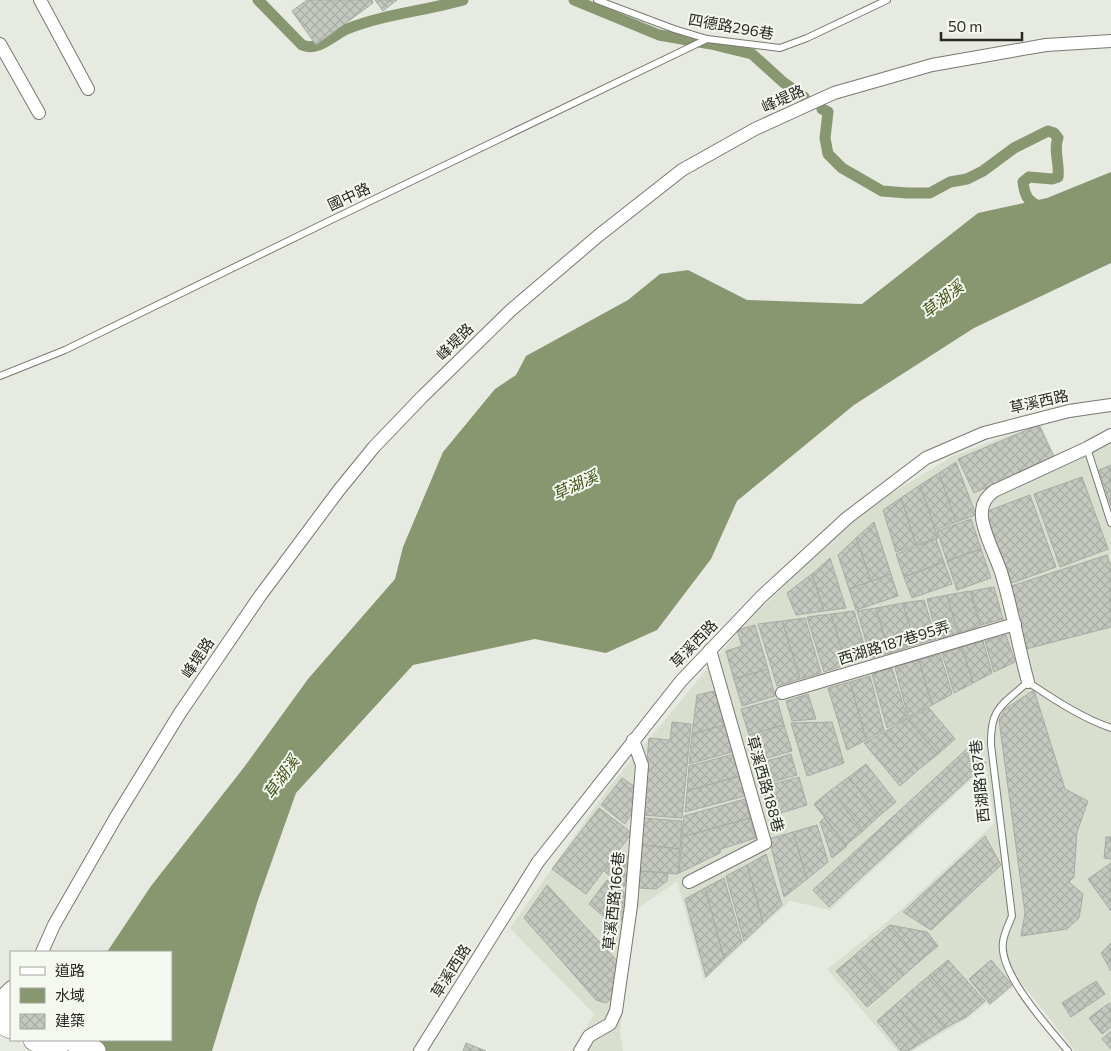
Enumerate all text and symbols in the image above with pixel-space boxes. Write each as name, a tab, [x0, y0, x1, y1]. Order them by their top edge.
street label: 四德路296巷	[687, 10, 775, 42]
scale bar	[941, 10, 1022, 42]
text: 50 m	[948, 17, 982, 35]
street label: 峰堤路	[758, 81, 807, 115]
street label: 國中路	[324, 178, 373, 214]
water label: 草湖溪	[917, 275, 968, 321]
street label: 峰堤路	[432, 319, 477, 364]
street label: 草溪西路	[1008, 386, 1070, 417]
water label: 草湖溪	[549, 465, 602, 503]
street label: 草溪西路	[666, 615, 721, 671]
street label: 西湖路187巷95弄	[836, 616, 952, 668]
street label: 峰堤路	[177, 634, 217, 681]
street label: 草溪西路188巷	[744, 733, 788, 834]
street label: 西湖路187巷	[966, 739, 992, 824]
water label: 草湖溪	[259, 750, 304, 802]
street label: 草溪西路166巷	[599, 850, 627, 951]
street label: 草溪西路	[427, 940, 474, 1001]
legend	[10, 951, 172, 1041]
text: 道路	[55, 961, 85, 979]
text: 水域	[55, 986, 85, 1004]
text: 建築	[55, 1011, 85, 1029]

